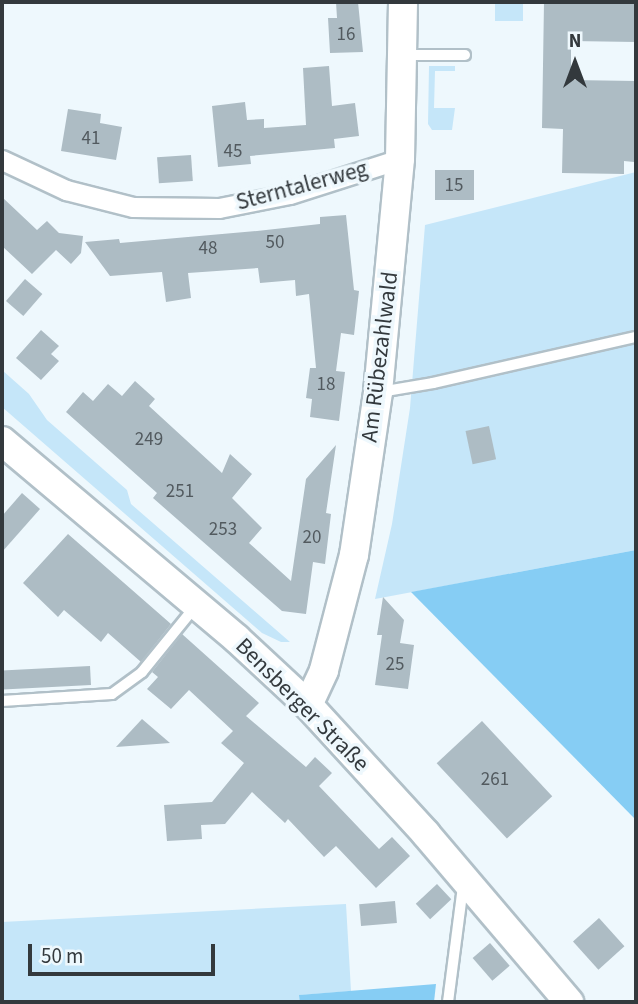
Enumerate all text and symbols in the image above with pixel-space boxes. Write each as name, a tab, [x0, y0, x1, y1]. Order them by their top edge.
house number: 16	[337, 24, 355, 46]
north arrow	[540, 28, 610, 98]
text: N	[569, 28, 581, 55]
house number: 41	[82, 128, 100, 150]
house number: 45	[224, 141, 242, 163]
street label: Sterntalerweg	[233, 155, 371, 217]
house number: 15	[445, 175, 463, 197]
house number: 50	[266, 232, 284, 254]
house number: 48	[199, 238, 217, 260]
street label: Am Rübezahlwald	[356, 270, 404, 444]
house number: 18	[317, 374, 335, 396]
house number: 249	[135, 429, 163, 451]
house number: 251	[166, 481, 194, 503]
house number: 253	[209, 519, 237, 541]
house number: 20	[303, 527, 321, 549]
street label: Bensberger Straße	[229, 632, 375, 778]
house number: 25	[386, 654, 404, 676]
house number: 261	[481, 769, 509, 791]
scale bar	[32, 930, 219, 974]
text: 50 m	[41, 941, 83, 971]

